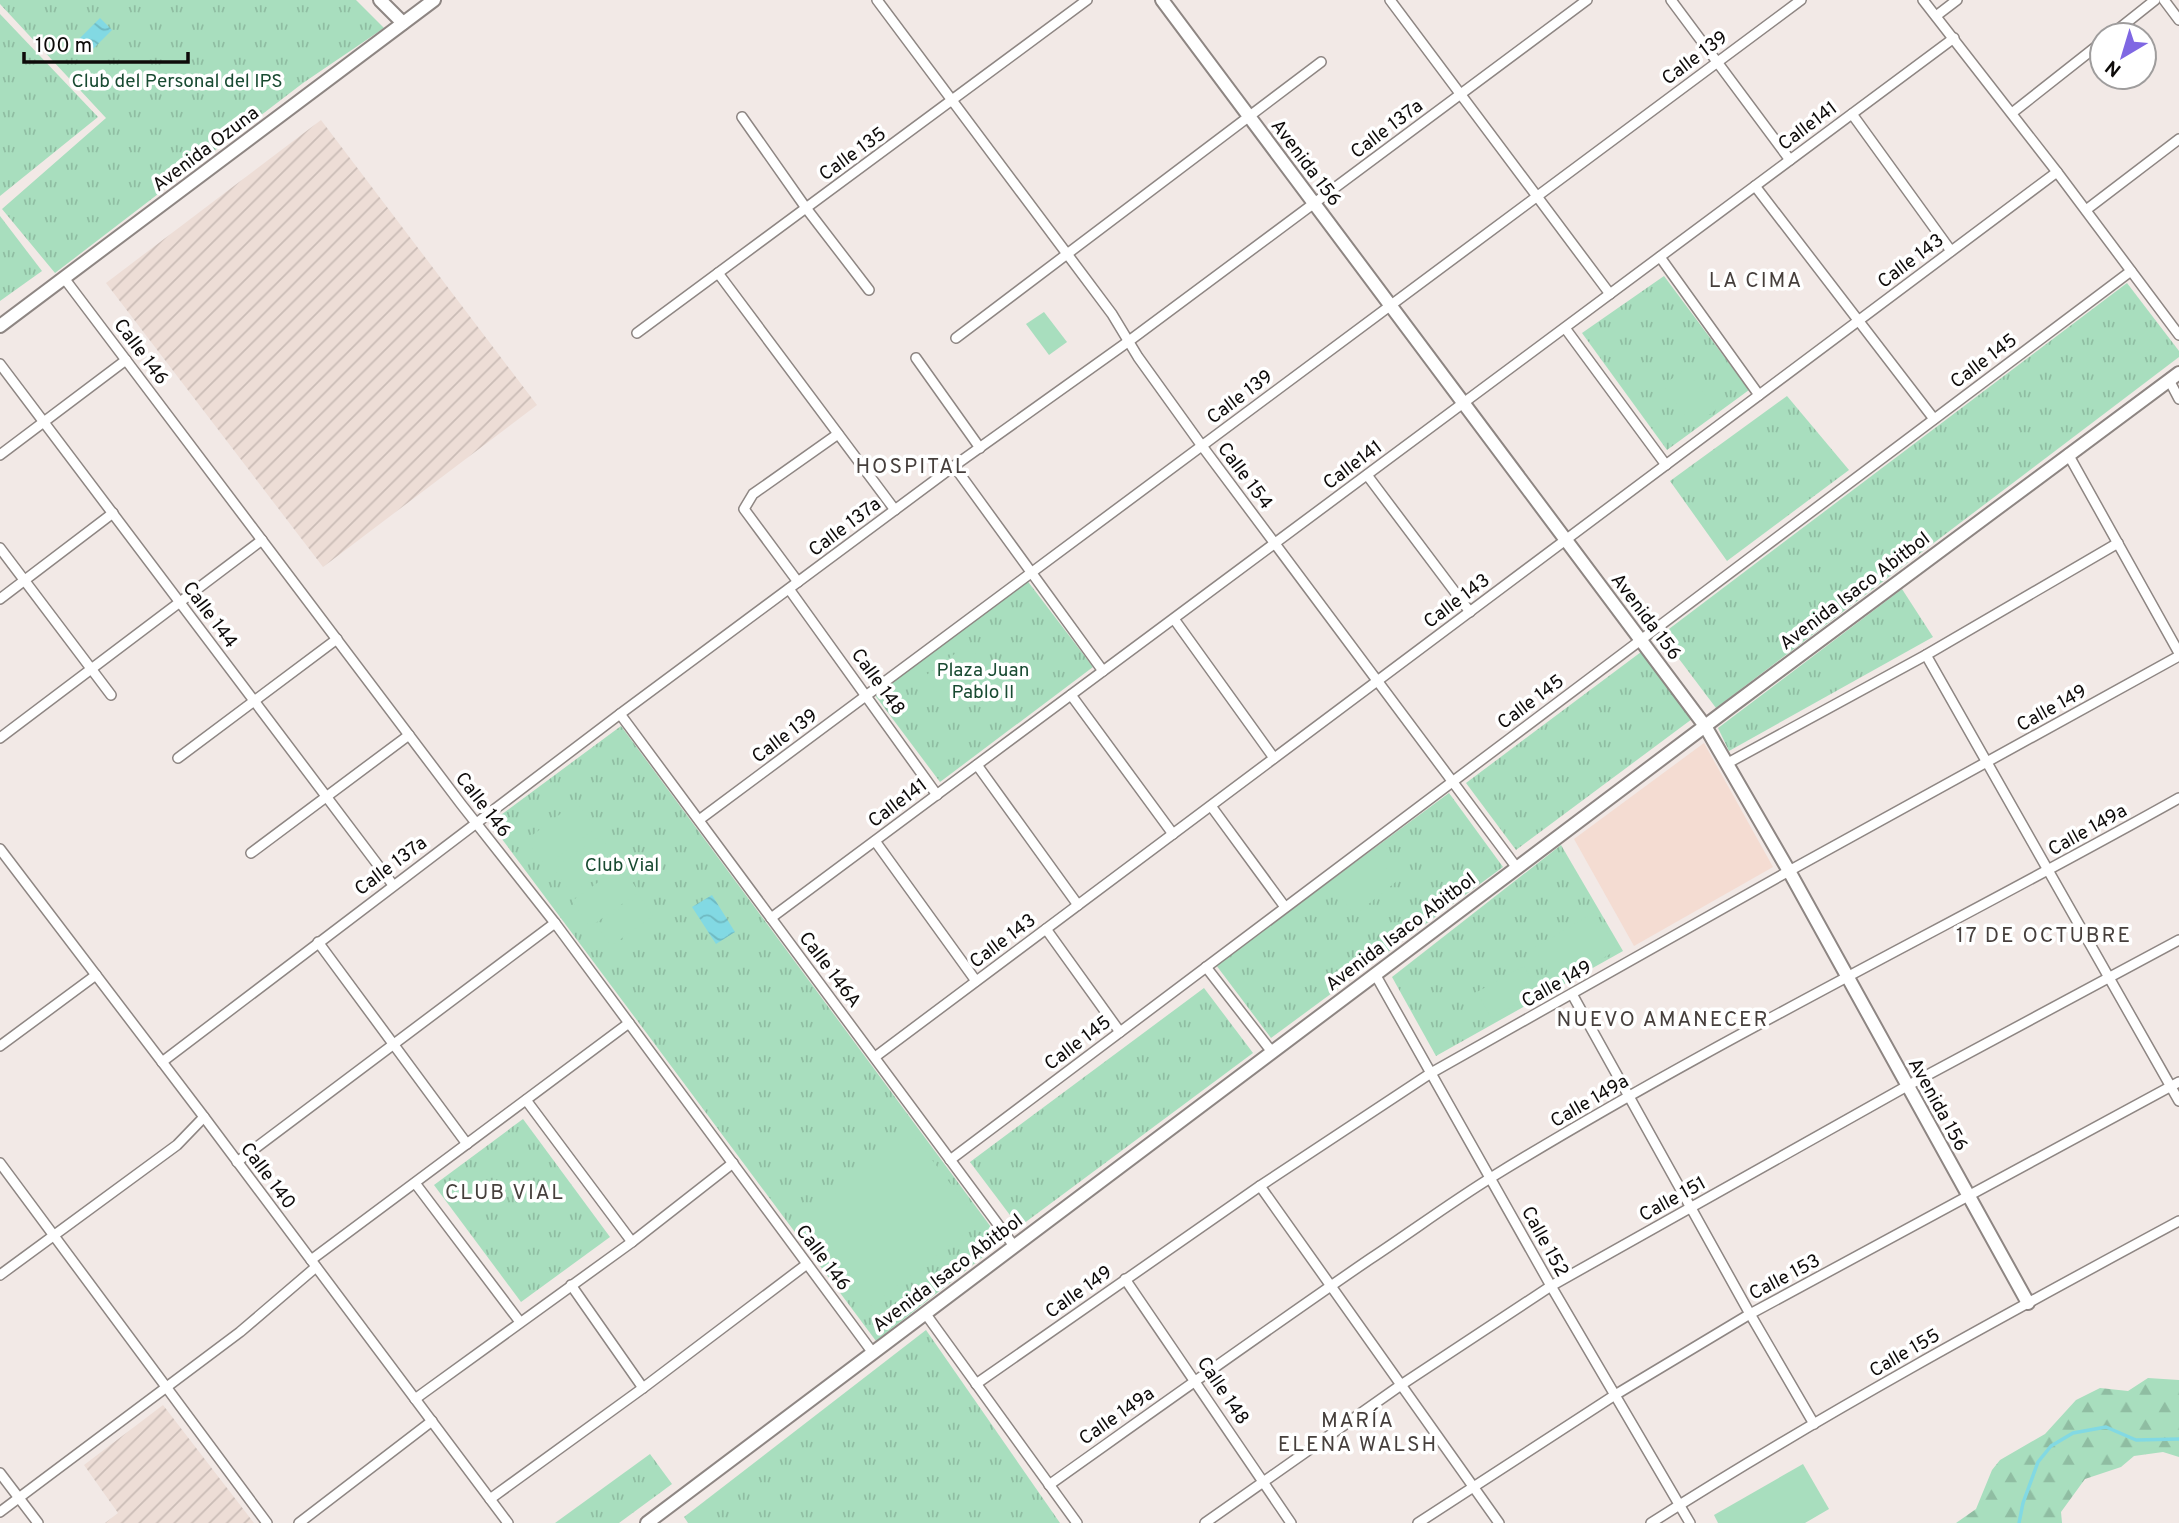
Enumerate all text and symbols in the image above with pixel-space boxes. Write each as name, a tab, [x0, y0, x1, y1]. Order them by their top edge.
scale bar	[24, 21, 189, 65]
north arrow	[2088, 21, 2158, 91]
street label: Calle 139	[1657, 26, 1733, 91]
text: 100 m	[35, 33, 92, 60]
text: N	[2101, 54, 2127, 81]
park label: Club del Personal del IPS	[71, 70, 283, 94]
street label: Calle 137a	[1346, 95, 1428, 165]
street label: Calle141	[1774, 97, 1843, 157]
street label: Avenida Ozuna	[148, 102, 264, 198]
street label: Avenida 156	[1265, 115, 1346, 212]
street label: Calle 135	[815, 122, 891, 187]
street label: Calle 143	[1873, 229, 1949, 294]
district label: LA CIMA	[1709, 268, 1803, 295]
street label: Calle 146	[108, 314, 173, 390]
street label: Calle 145	[1946, 329, 2022, 394]
street label: Calle 139	[1202, 365, 1278, 430]
street label: Calle141	[1319, 436, 1388, 496]
street label: Calle 154	[1211, 438, 1277, 515]
district label: HOSPITAL	[855, 454, 969, 481]
street label: Calle 137a	[804, 493, 886, 563]
street label: Avenida Isaco Abitbol	[1775, 527, 1935, 656]
street label: Calle 143	[1419, 569, 1495, 634]
street label: Avenida 156	[1605, 569, 1686, 666]
street label: Calle 144	[177, 577, 242, 653]
street label: Calle 148	[845, 644, 910, 720]
park label: Plaza Juan Pablo II	[936, 659, 1030, 705]
street label: Calle 145	[1493, 670, 1569, 735]
street label: Calle 149	[2013, 680, 2091, 738]
street label: Calle 139	[747, 704, 823, 769]
street label: Calle 146	[449, 768, 516, 843]
street label: Calle141	[864, 774, 933, 834]
street label: Calle 149a	[2044, 799, 2132, 862]
street label: Calle 137a	[350, 832, 432, 902]
park label: Club Vial	[585, 854, 659, 878]
street label: Avenida Isaco Abitbol	[1321, 868, 1481, 997]
street label: Calle 143	[965, 909, 1041, 974]
district label: 17 DE OCTUBRE	[1956, 923, 2132, 950]
street label: Calle 146A	[793, 927, 866, 1013]
street label: Calle 149	[1518, 956, 1596, 1014]
district label: NUEVO AMANECER	[1556, 1007, 1770, 1034]
street label: Calle 145	[1040, 1011, 1116, 1076]
street label: Avenida 156	[1902, 1054, 1973, 1156]
street label: Calle 149a	[1547, 1070, 1633, 1134]
street label: Calle 140	[234, 1138, 300, 1214]
street label: Calle 151	[1635, 1172, 1711, 1228]
district label: CLUB VIAL	[445, 1180, 565, 1207]
street label: Calle 152	[1515, 1202, 1573, 1282]
street label: Avenida Isaco Abitbol	[868, 1209, 1028, 1338]
street label: Calle 146	[790, 1220, 855, 1296]
street label: Calle 153	[1745, 1249, 1825, 1306]
street label: Calle 149	[1041, 1261, 1117, 1324]
street label: Calle 155	[1865, 1324, 1945, 1384]
street label: Calle 148	[1191, 1352, 1254, 1430]
street label: Calle 149a	[1075, 1382, 1159, 1451]
district label: MARÍA ELENA WALSH	[1278, 1407, 1438, 1459]

